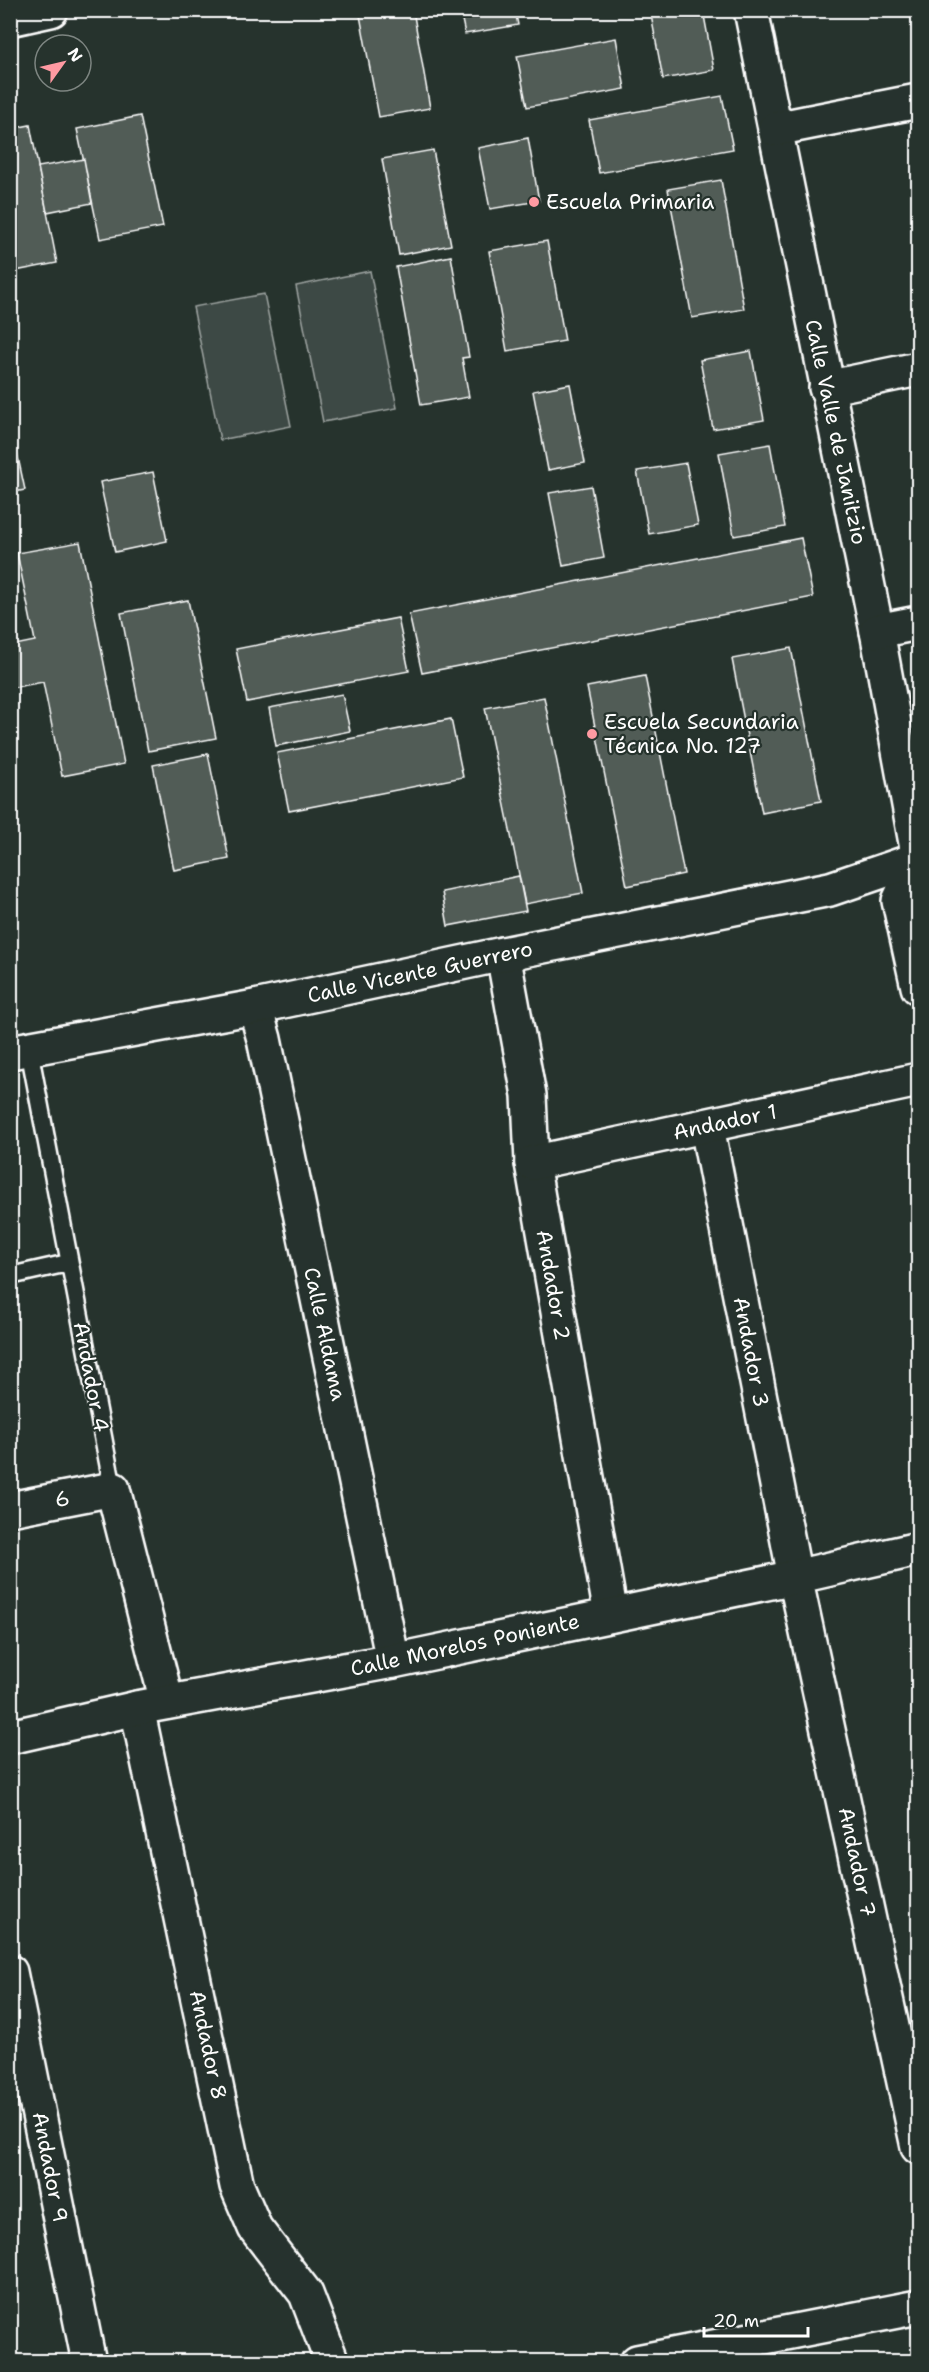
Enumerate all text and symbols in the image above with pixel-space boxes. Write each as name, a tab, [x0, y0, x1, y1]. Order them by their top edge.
north arrow	[33, 33, 93, 93]
text: N	[63, 44, 87, 66]
place label: Escuela Primaria	[546, 188, 714, 216]
marker: Escuela Primaria	[527, 195, 541, 209]
street label: Calle Valle de Janitzio	[798, 317, 874, 547]
place label: Escuela Secundaria Técnica No. 127	[604, 708, 799, 760]
marker: Escuela Secundaria Técnica No. 127	[585, 727, 599, 741]
street label: Calle Vicente Guerrero	[305, 934, 535, 1010]
street label: Andador 1	[670, 1097, 780, 1147]
street label: Andador 2	[530, 1228, 576, 1342]
street label: Calle Aldama	[297, 1265, 353, 1403]
street label: Andador 3	[727, 1295, 775, 1409]
street label: Andador 4	[67, 1320, 115, 1434]
street label: 6	[52, 1484, 72, 1514]
street label: Calle Morelos Poniente	[348, 1607, 582, 1683]
street label: Andador 7	[832, 1805, 882, 1919]
street label: Andador 8	[183, 1988, 233, 2102]
street label: Andador 9	[26, 2110, 74, 2224]
scale bar	[704, 2300, 808, 2338]
text: 20 m	[713, 2309, 759, 2333]

